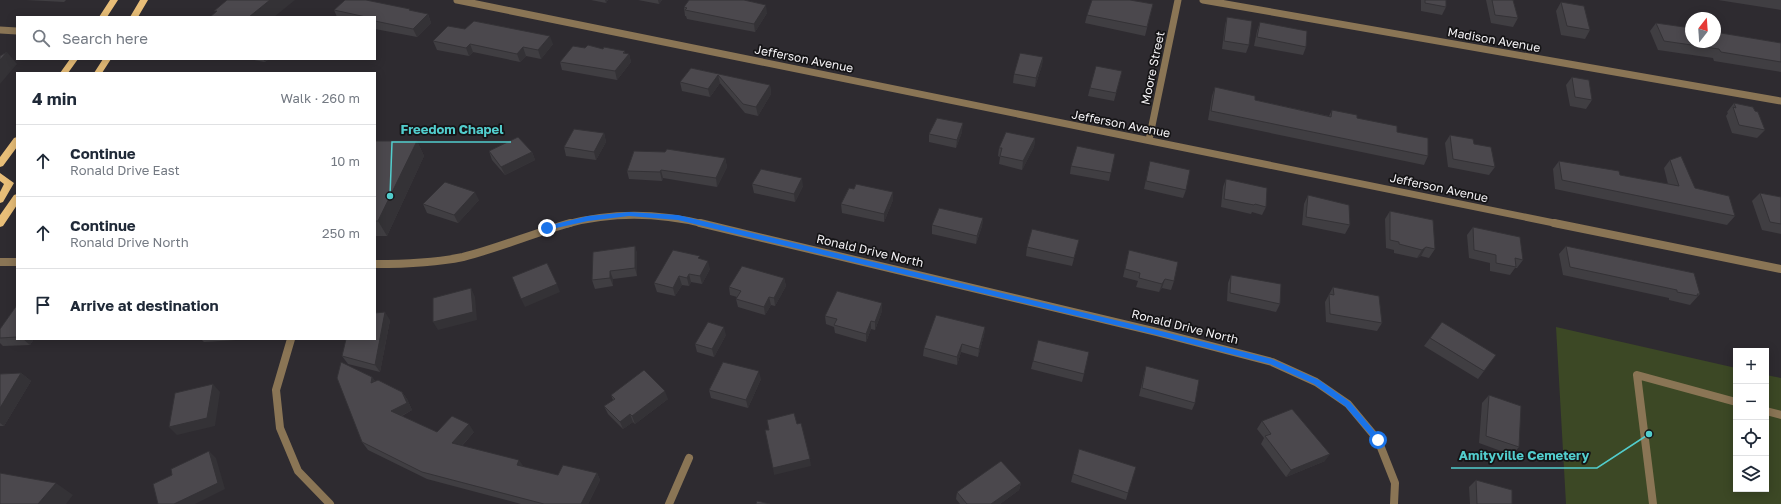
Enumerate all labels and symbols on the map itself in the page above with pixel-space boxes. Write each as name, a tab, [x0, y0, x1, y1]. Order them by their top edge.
north arrow	[1685, 12, 1721, 48]
street label: Madison Avenue	[1446, 24, 1542, 55]
street label: Moore Street	[1137, 30, 1168, 106]
street label: Jefferson Avenue	[753, 42, 855, 75]
street label: Jefferson Avenue	[1070, 107, 1172, 140]
callout: Freedom Chapel	[392, 117, 511, 142]
text: Freedom Chapel	[400, 121, 504, 137]
street label: Jefferson Avenue	[1389, 170, 1490, 205]
route end	[538, 219, 556, 237]
street label: Ronald Drive North	[815, 231, 925, 270]
street label: Ronald Drive North	[1130, 306, 1240, 347]
route start	[1369, 431, 1387, 449]
callout: Amityville Cemetery	[1451, 443, 1597, 468]
text: Amityville Cemetery	[1459, 447, 1589, 463]

